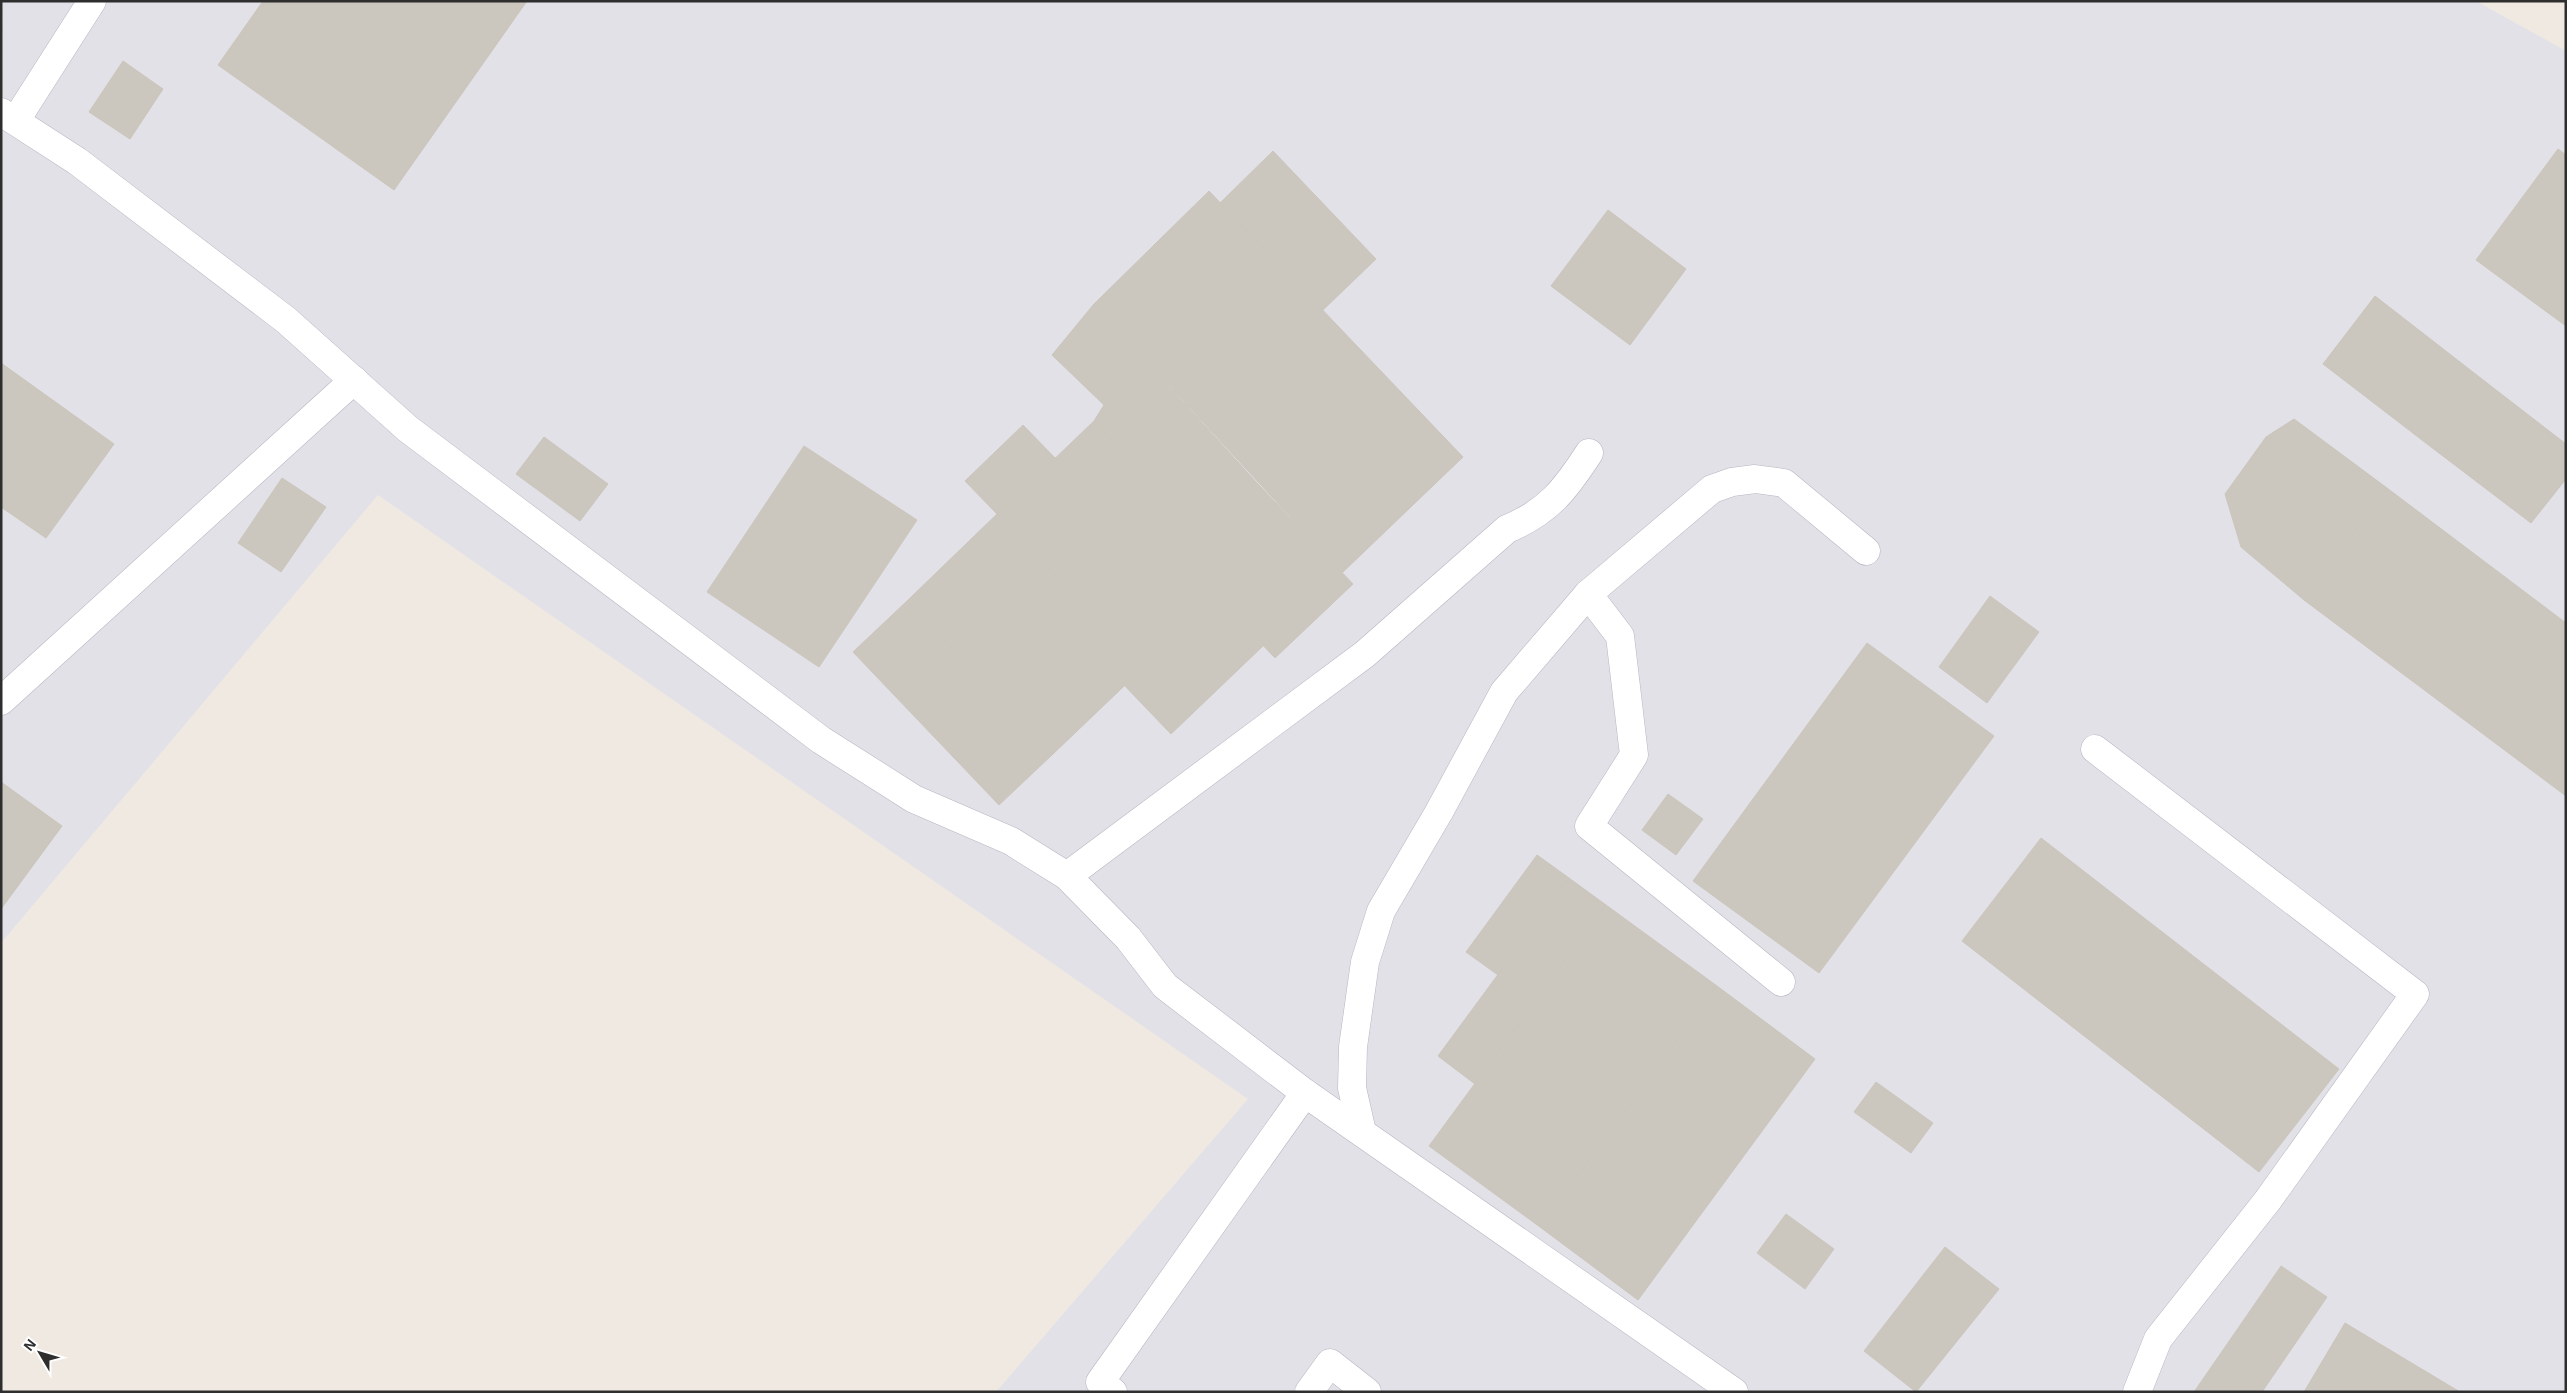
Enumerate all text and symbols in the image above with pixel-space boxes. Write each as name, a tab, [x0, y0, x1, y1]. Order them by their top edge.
north arrow	[15, 1328, 65, 1378]
text: N	[20, 1336, 39, 1354]

